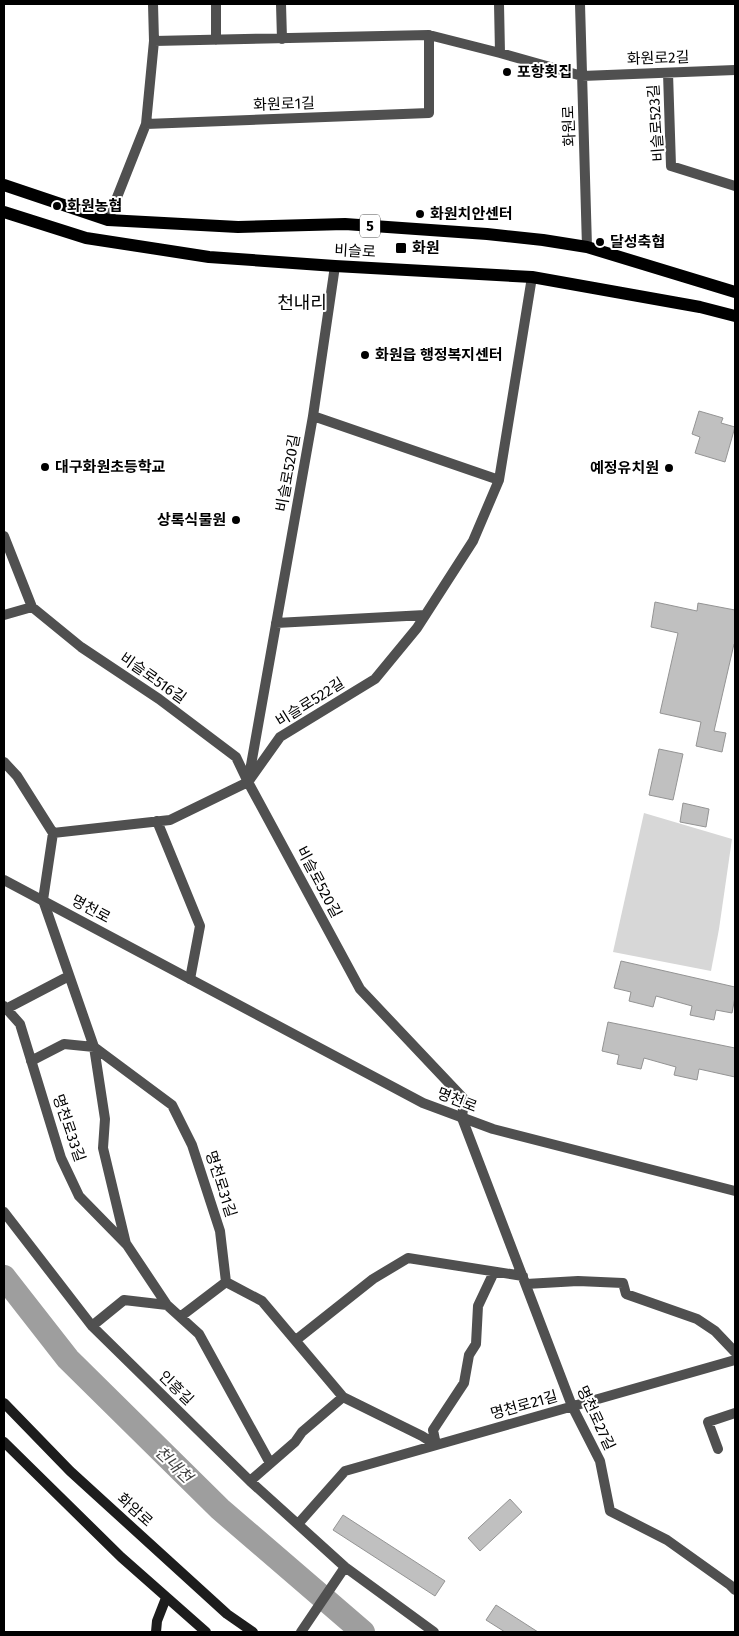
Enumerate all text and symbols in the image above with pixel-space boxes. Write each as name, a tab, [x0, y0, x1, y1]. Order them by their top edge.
street label: 화원로2길	[626, 48, 690, 68]
place label: 포항횟집	[517, 63, 572, 81]
marker: 포항횟집	[501, 66, 513, 78]
street label: 비슬로523길	[644, 84, 668, 162]
street label: 화원로1길	[253, 94, 315, 114]
street label: 화원로	[559, 105, 579, 147]
place label: 화원농협	[67, 197, 122, 215]
marker: 화원농협	[51, 200, 63, 212]
place label: 화원치안센터	[430, 205, 513, 223]
marker: 화원치안센터	[414, 208, 426, 220]
road number: 5	[360, 215, 380, 238]
place label: 달성축협	[610, 233, 665, 251]
marker: 달성축협	[594, 236, 606, 248]
place label: 화원	[412, 239, 440, 257]
street label: 비슬로	[334, 241, 376, 261]
marker: 화원	[394, 241, 408, 255]
district label: 천내리	[277, 292, 327, 314]
place label: 화원읍 행정복지센터	[375, 346, 503, 364]
marker: 화원읍 행정복지센터	[359, 349, 371, 361]
street label: 비슬로520길	[272, 433, 304, 513]
place label: 대구화원초등학교	[55, 458, 166, 476]
place label: 예정유치원	[590, 459, 659, 477]
marker: 대구화원초등학교	[39, 461, 51, 473]
marker: 예정유치원	[663, 462, 675, 474]
place label: 상록식물원	[157, 511, 226, 529]
marker: 상록식물원	[230, 514, 242, 526]
street label: 비슬로516길	[117, 649, 189, 707]
street label: 비슬로522길	[272, 674, 348, 730]
street label: 비슬로520길	[293, 843, 345, 921]
street label: 명천로	[68, 891, 114, 927]
street label: 명천로	[434, 1084, 480, 1116]
street label: 명천로33길	[49, 1092, 89, 1164]
street label: 명천로31길	[202, 1148, 240, 1220]
street label: 인흥길	[155, 1367, 197, 1409]
street label: 명천로27길	[573, 1383, 619, 1453]
street label: 명천로21길	[488, 1387, 560, 1423]
water label: 천내천	[151, 1442, 198, 1488]
street label: 화암로	[114, 1489, 156, 1531]

